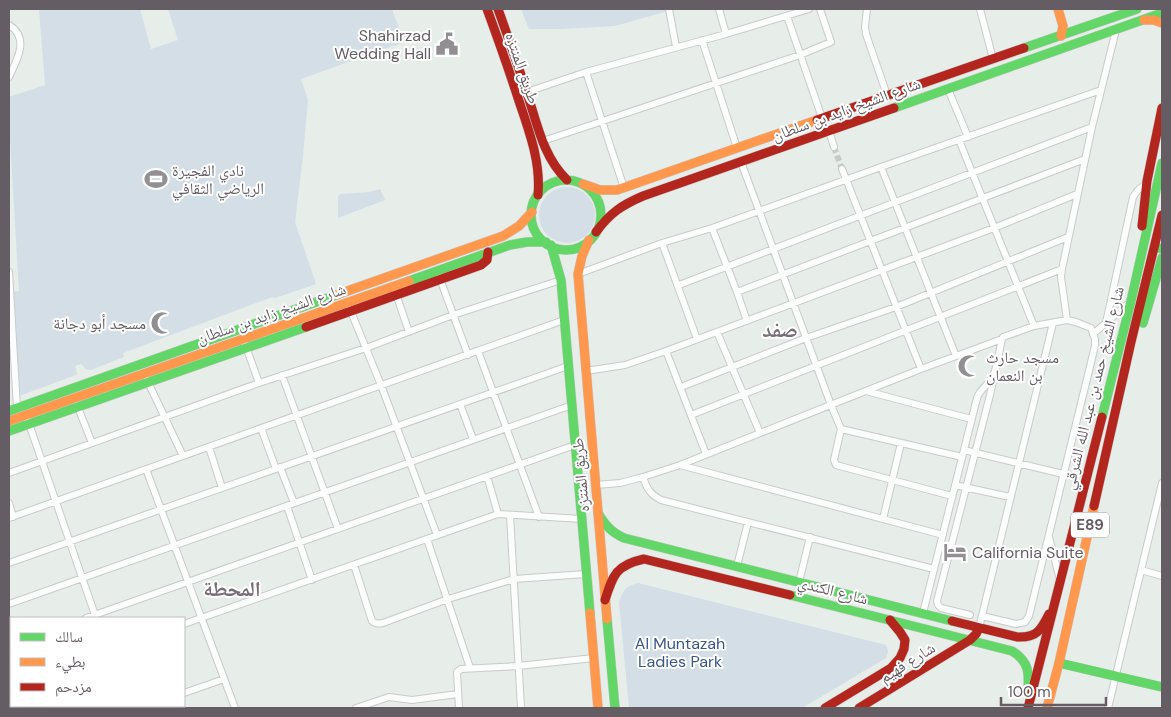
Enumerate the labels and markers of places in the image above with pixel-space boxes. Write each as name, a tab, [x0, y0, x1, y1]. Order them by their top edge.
place label: Shahirzad Wedding Hall	[334, 25, 431, 64]
public building icon: Shahirzad Wedding Hall	[434, 31, 460, 57]
place label: نادي الفجيرة الرياضي الثقافي	[172, 160, 264, 201]
sports icon: نادي الفجيرة الرياضي الثقافي	[143, 166, 169, 192]
mosque icon: مسجد أبو دجانة	[149, 310, 175, 336]
place label: مسجد أبو دجانة	[53, 313, 146, 334]
place label: مسجد حارث بن النعمان	[986, 347, 1059, 386]
mosque icon: مسجد حارث بن النعمان	[956, 353, 982, 379]
hotel icon: California Suite	[942, 539, 968, 565]
place label: California Suite	[972, 542, 1084, 563]

